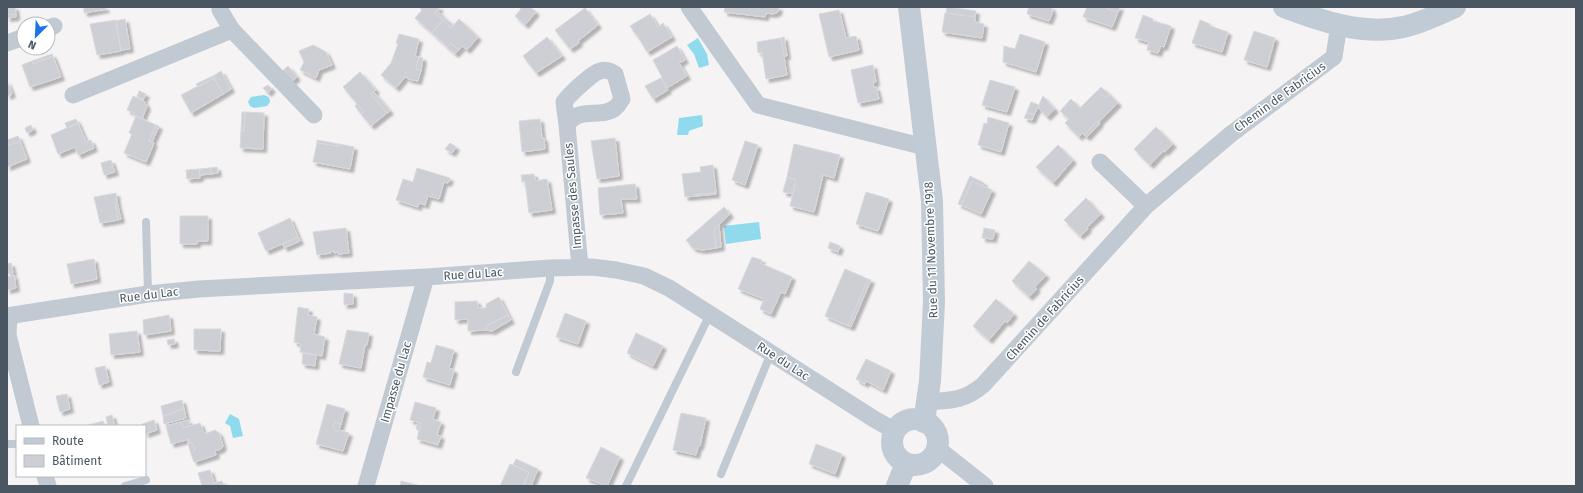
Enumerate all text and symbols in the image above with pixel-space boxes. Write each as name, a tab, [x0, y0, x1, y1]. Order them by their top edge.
north arrow	[16, 16, 56, 56]
text: N	[26, 37, 38, 52]
street label: Chemin de Fabricius	[1232, 59, 1329, 135]
street label: Impasse des Saules	[561, 142, 585, 250]
street label: Rue du 11 Novembre 1918	[922, 181, 940, 319]
street label: Rue du Lac	[443, 265, 503, 283]
street label: Chemin de Fabricius	[1003, 272, 1087, 363]
street label: Rue du Lac	[119, 284, 180, 306]
street label: Rue du Lac	[754, 339, 812, 383]
street label: Impasse du Lac	[378, 340, 414, 424]
legend	[16, 425, 146, 477]
text: Route	[52, 434, 84, 448]
text: Bâtiment	[52, 454, 102, 468]

